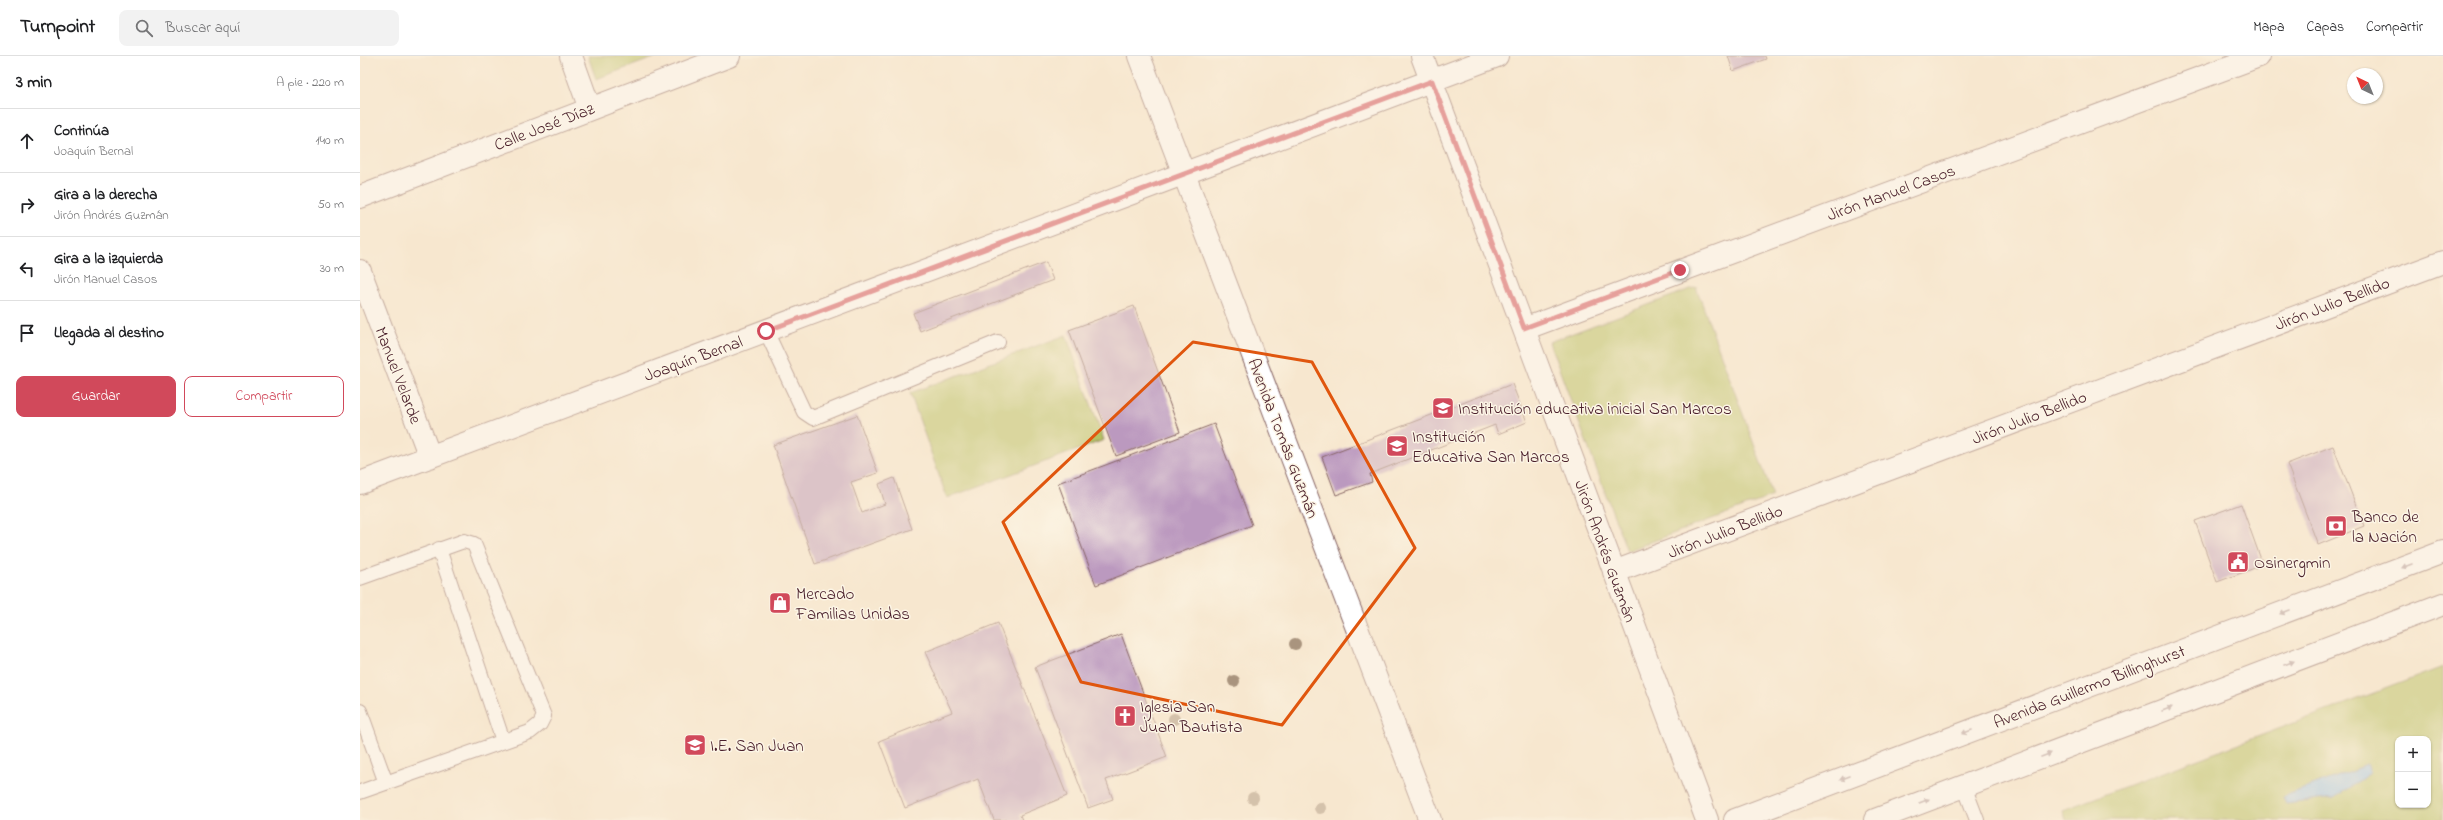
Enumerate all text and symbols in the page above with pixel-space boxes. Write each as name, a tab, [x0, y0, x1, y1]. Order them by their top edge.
search box	[119, 10, 399, 46]
text: Turnpoint	[20, 14, 95, 41]
icon: search	[133, 17, 155, 39]
text: Buscar aquí	[165, 17, 240, 39]
text: Mapa	[2253, 17, 2285, 38]
text: Capas	[2307, 17, 2344, 38]
text: Compartir	[2366, 17, 2423, 38]
north arrow	[2347, 68, 2383, 104]
text: 3 min	[16, 70, 52, 95]
text: A pie · 220 m	[276, 73, 344, 92]
street label: Calle José Díaz	[491, 96, 599, 158]
text: Continúa	[54, 120, 109, 142]
icon: ahead	[16, 130, 38, 152]
text: 140 m	[316, 131, 344, 150]
text: Joaquín Bernal	[54, 142, 133, 161]
street label: Jirón Manuel Casos	[1824, 159, 1959, 228]
text: Gira a la derecha	[54, 184, 157, 206]
icon: right	[16, 194, 38, 216]
text: 50 m	[318, 195, 344, 214]
text: Jirón Andrés Guzmán	[54, 206, 169, 225]
text: Gira a la izquierda	[54, 248, 163, 270]
icon: left	[16, 258, 38, 280]
text: 30 m	[320, 259, 344, 278]
route end	[1671, 261, 1689, 279]
text: Jirón Manuel Casos	[54, 270, 157, 289]
street label: Jirón Julio Bellido	[2271, 271, 2394, 338]
icon: arrive	[16, 322, 38, 344]
text: Llegada al destino	[54, 322, 164, 344]
route start	[757, 322, 775, 340]
street label: Manuel Velarde	[368, 323, 428, 428]
street label: Joaquín Bernal	[641, 330, 747, 389]
street label: Avenida Tomás Guzmán	[1240, 355, 1325, 522]
button: Guardar	[16, 376, 176, 417]
button: Compartir	[184, 376, 344, 417]
street label: Jirón Julio Bellido	[1968, 385, 2091, 452]
school or university icon: Institución educativa inicial San Marcos	[1430, 395, 1456, 421]
place label: Institución educativa inicial San Marcos	[1458, 397, 1732, 422]
place label: Institución Educativa San Marcos	[1412, 425, 1570, 470]
school or university icon: Institución Educativa San Marcos	[1384, 433, 1410, 459]
street label: Jirón Andrés Guzmán	[1567, 477, 1642, 626]
street label: Jirón Julio Bellido	[1664, 499, 1787, 566]
place label: Banco de la Nación	[2351, 505, 2419, 550]
bank icon: Banco de la Nación	[2323, 513, 2349, 539]
public building icon: Osinergmin	[2225, 549, 2251, 575]
place label: Osinergmin	[2254, 551, 2330, 578]
one-way arrow	[2400, 563, 2412, 569]
place label: Mercado Familias Unidas	[795, 582, 910, 627]
shop icon: Mercado Familias Unidas	[767, 590, 793, 616]
one-way arrow	[2279, 609, 2291, 615]
street label: Avenida Guillermo Billinghurst	[1990, 639, 2190, 737]
one-way arrow	[2283, 659, 2295, 665]
place label: Iglesia San Juan Bautista	[1140, 695, 1242, 740]
church icon: Iglesia San Juan Bautista	[1112, 703, 1138, 729]
one-way arrow	[2162, 705, 2174, 711]
one-way arrow	[1961, 730, 1973, 736]
school or university icon: I.E. San Juan	[682, 732, 708, 758]
place label: I.E. San Juan	[710, 734, 804, 759]
map controls	[2395, 736, 2431, 808]
button: +	[2395, 736, 2431, 772]
one-way arrow	[2040, 752, 2052, 758]
button: −	[2395, 772, 2431, 808]
one-way arrow	[1839, 776, 1851, 782]
one-way arrow	[1919, 798, 1931, 804]

